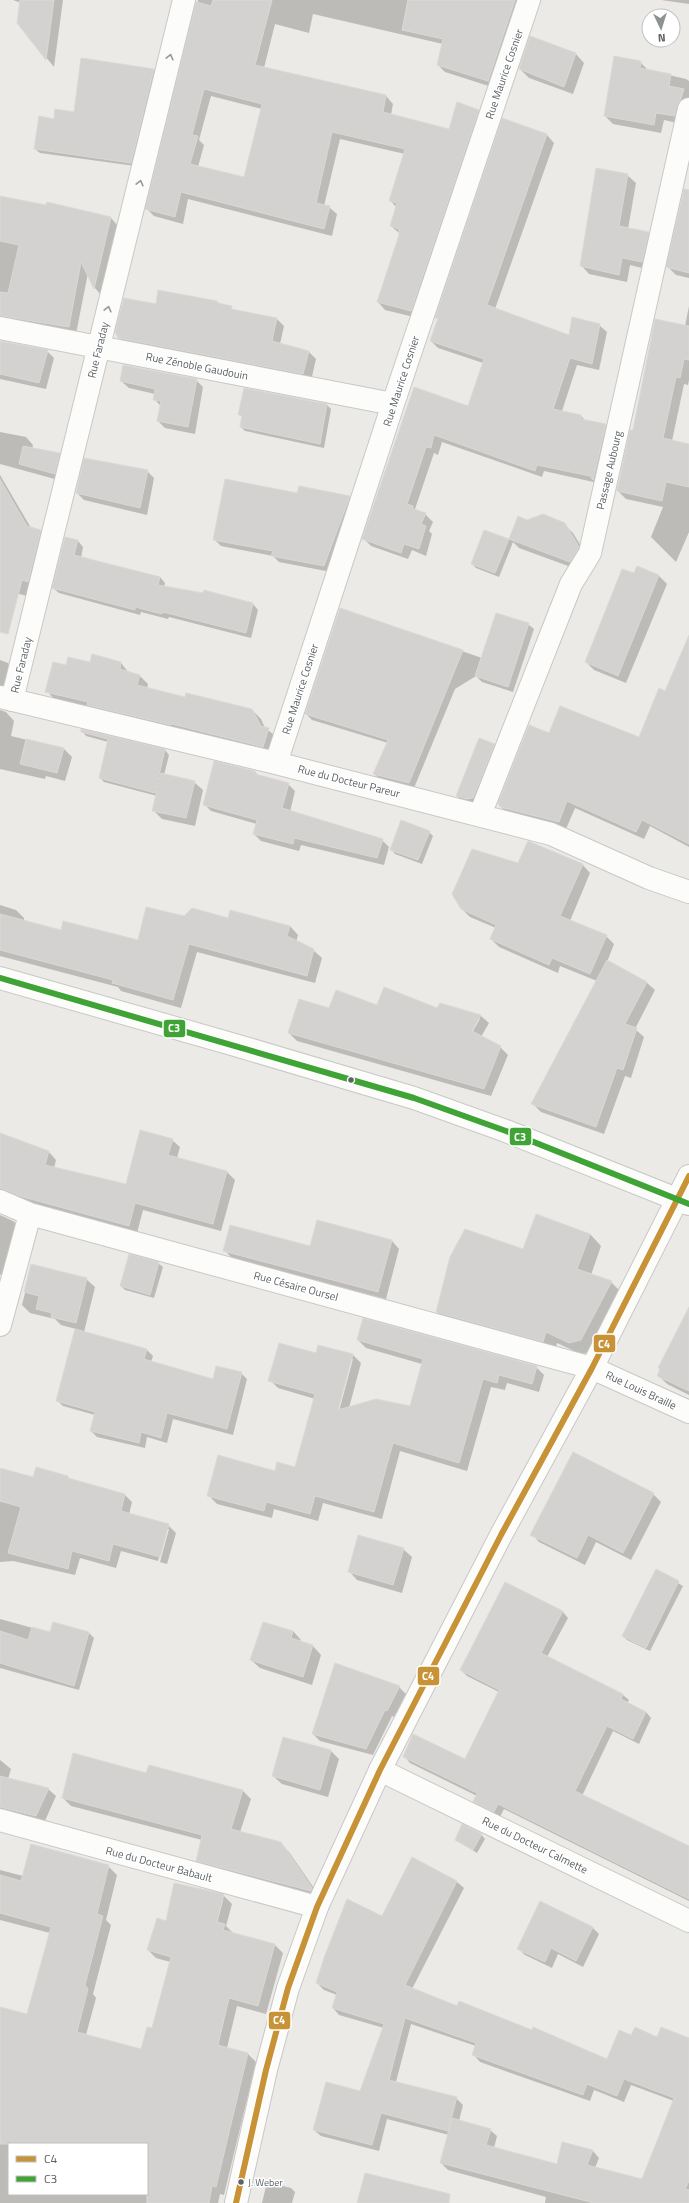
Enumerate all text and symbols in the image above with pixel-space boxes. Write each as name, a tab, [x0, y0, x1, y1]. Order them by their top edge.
north arrow	[641, 8, 681, 48]
street label: Rue Maurice Cosnier	[481, 27, 527, 121]
text: N	[657, 30, 666, 46]
one-way arrow	[166, 54, 174, 60]
one-way arrow	[135, 180, 144, 187]
one-way arrow	[103, 306, 112, 313]
street label: Rue Faraday	[83, 320, 113, 380]
street label: Rue Maurice Cosnier	[379, 333, 423, 428]
street label: Rue Zénoble Gaudouin	[145, 348, 250, 384]
street label: Passage Aubourg	[592, 429, 626, 511]
street label: Rue Faraday	[6, 635, 36, 695]
street label: Rue Maurice Cosnier	[278, 641, 322, 736]
street label: Rue du Docteur Pareur	[296, 761, 402, 801]
line badge: C3	[163, 1019, 186, 1038]
text: C3	[168, 1020, 180, 1036]
unlabelled marker	[346, 1075, 356, 1085]
line badge: C3	[509, 1127, 532, 1146]
text: C3	[514, 1129, 526, 1145]
street label: Rue Césaire Oursel	[252, 1267, 340, 1305]
line badge: C4	[593, 1334, 616, 1353]
text: C4	[598, 1336, 610, 1352]
street label: Rue Louis Braille	[603, 1367, 679, 1414]
line badge: C4	[417, 1666, 440, 1686]
text: C4	[422, 1668, 434, 1684]
street label: Rue du Docteur Calmette	[479, 1812, 591, 1878]
street label: Rue du Docteur Babault	[104, 1842, 214, 1886]
line badge: C4	[268, 2011, 291, 2030]
text: C4	[273, 2012, 285, 2028]
legend	[8, 2143, 148, 2195]
text: C4	[44, 2149, 58, 2168]
text: C3	[44, 2169, 57, 2188]
place label: J. Weber	[248, 2175, 283, 2190]
marker: J. Weber	[236, 2177, 246, 2187]

